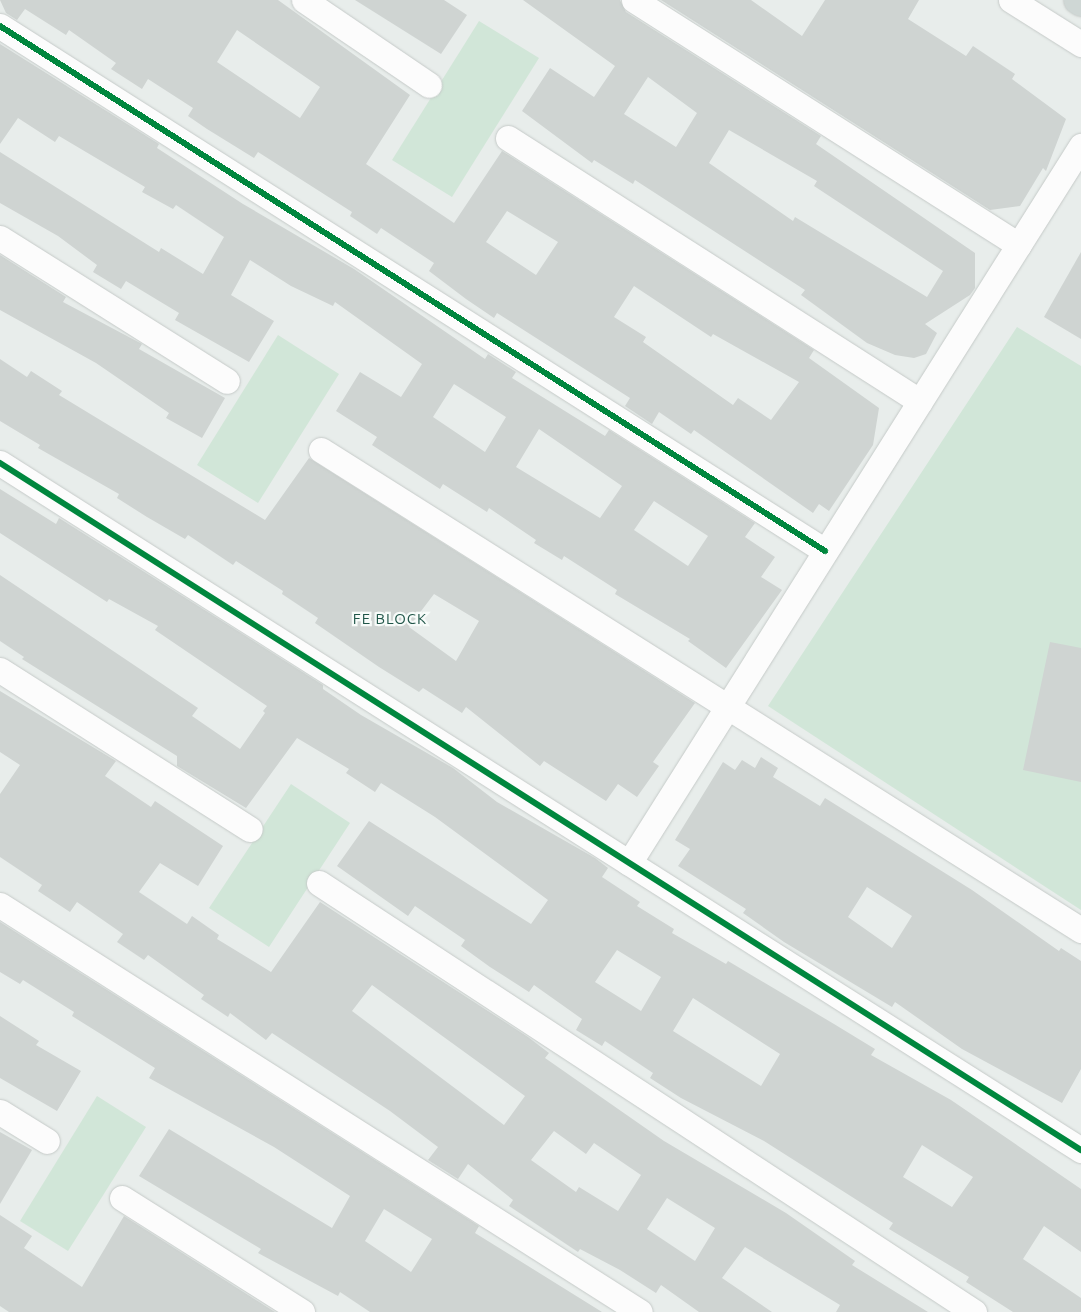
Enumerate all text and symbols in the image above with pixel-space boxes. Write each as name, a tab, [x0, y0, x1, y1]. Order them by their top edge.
district label: FE BLOCK	[352, 610, 428, 628]

